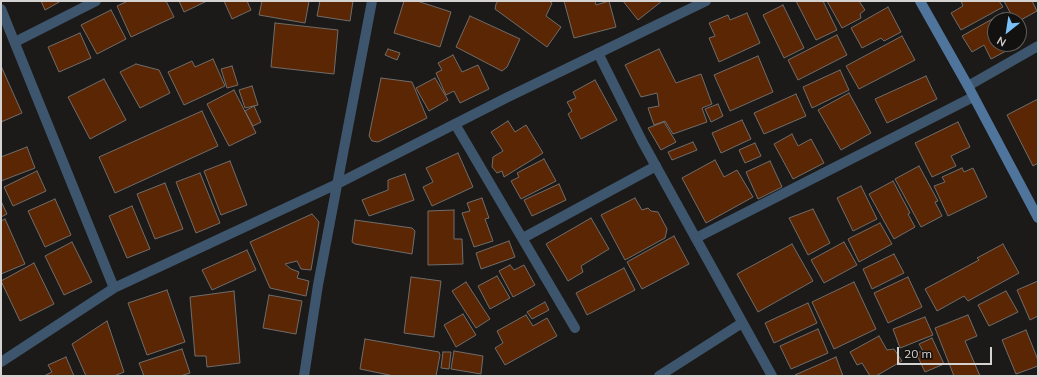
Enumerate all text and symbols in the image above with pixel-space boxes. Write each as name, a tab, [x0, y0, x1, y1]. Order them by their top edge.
north arrow	[987, 12, 1027, 52]
text: N	[994, 33, 1009, 50]
scale bar	[899, 339, 994, 365]
text: 20 m	[904, 346, 932, 361]

